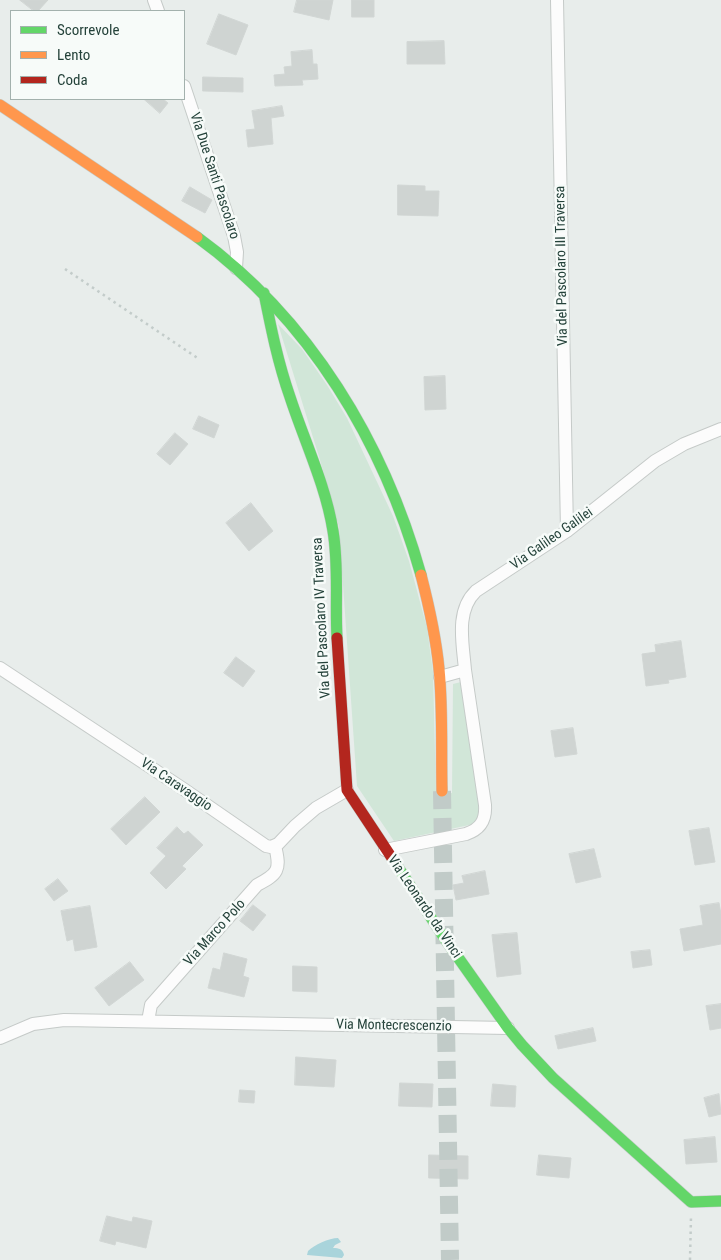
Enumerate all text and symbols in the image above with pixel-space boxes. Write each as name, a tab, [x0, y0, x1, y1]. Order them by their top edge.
legend	[10, 10, 185, 100]
text: Scorrevole	[57, 21, 119, 39]
text: Lento	[57, 46, 90, 64]
text: Coda	[57, 71, 88, 89]
street label: Via Due Santi Pascolaro	[186, 111, 242, 241]
street label: Via del Pascolaro III Traversa	[552, 186, 572, 346]
street label: Via Galileo Galilei	[508, 504, 596, 574]
street label: Via del Pascolaro IV Traversa	[309, 537, 335, 699]
street label: Via Caravaggio	[137, 755, 215, 815]
street label: Via Leonardo da Vinci	[383, 852, 465, 962]
street label: Via Marco Polo	[181, 896, 249, 970]
street label: Via Montecrescenzio	[336, 1017, 452, 1035]

